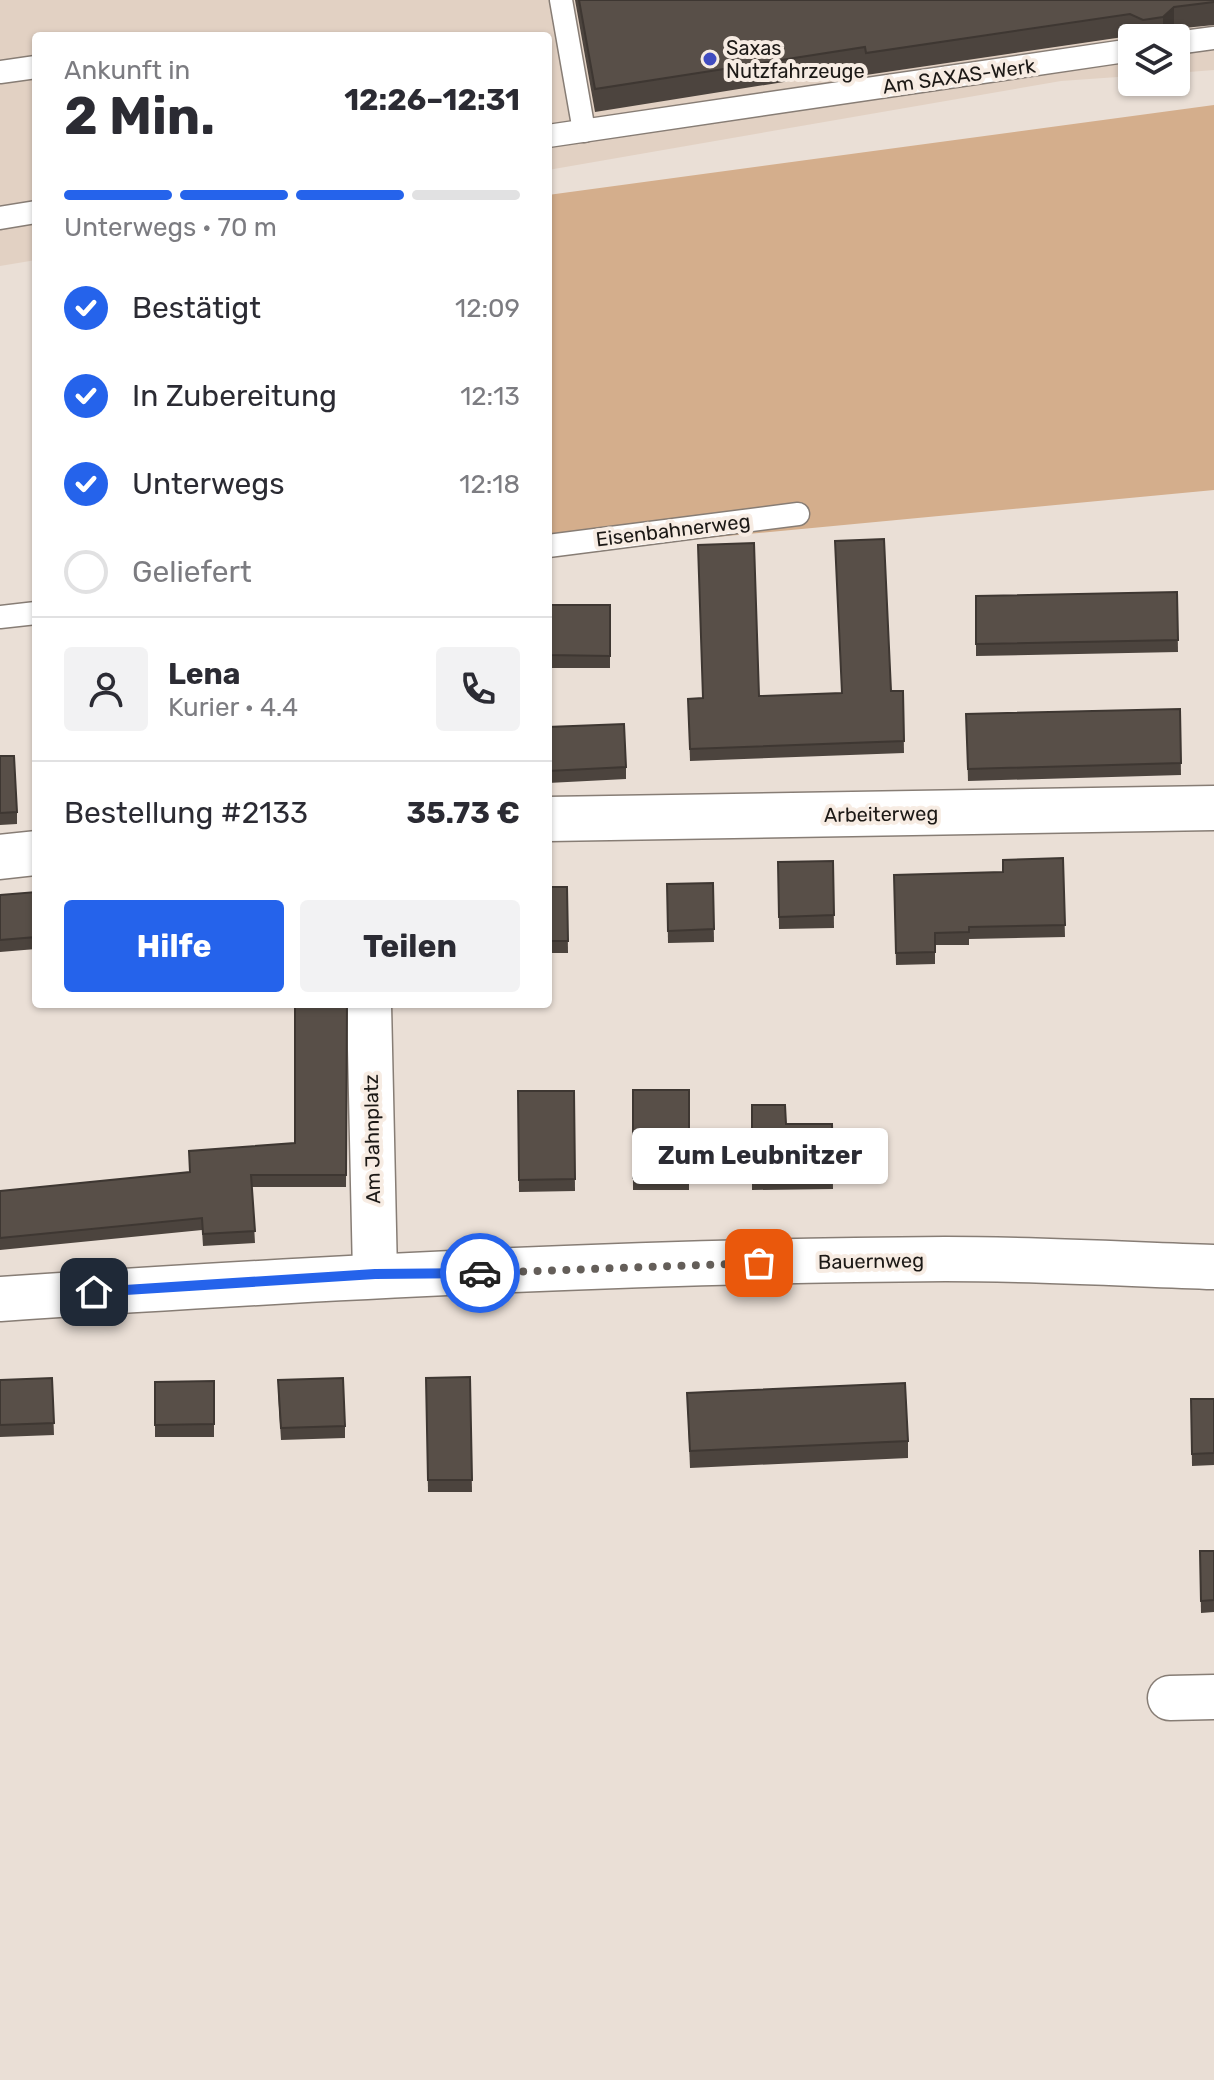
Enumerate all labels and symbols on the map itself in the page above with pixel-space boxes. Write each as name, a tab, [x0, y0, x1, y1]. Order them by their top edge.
place label: Saxas Nutzfahrzeuge	[726, 36, 865, 83]
marker: Saxas Nutzfahrzeuge	[701, 50, 719, 68]
street label: Am SAXAS-Werk	[881, 53, 1038, 99]
street label: Eisenbahnerweg	[594, 509, 752, 551]
street label: Arbeiterweg	[824, 801, 938, 827]
street label: Am Jahnplatz	[359, 1074, 385, 1204]
callout: Zum Leubnitzer	[631, 1127, 887, 1183]
pin	[725, 1229, 793, 1297]
courier	[440, 1233, 520, 1313]
street label: Bauernweg	[818, 1248, 924, 1274]
pin	[60, 1258, 128, 1326]

